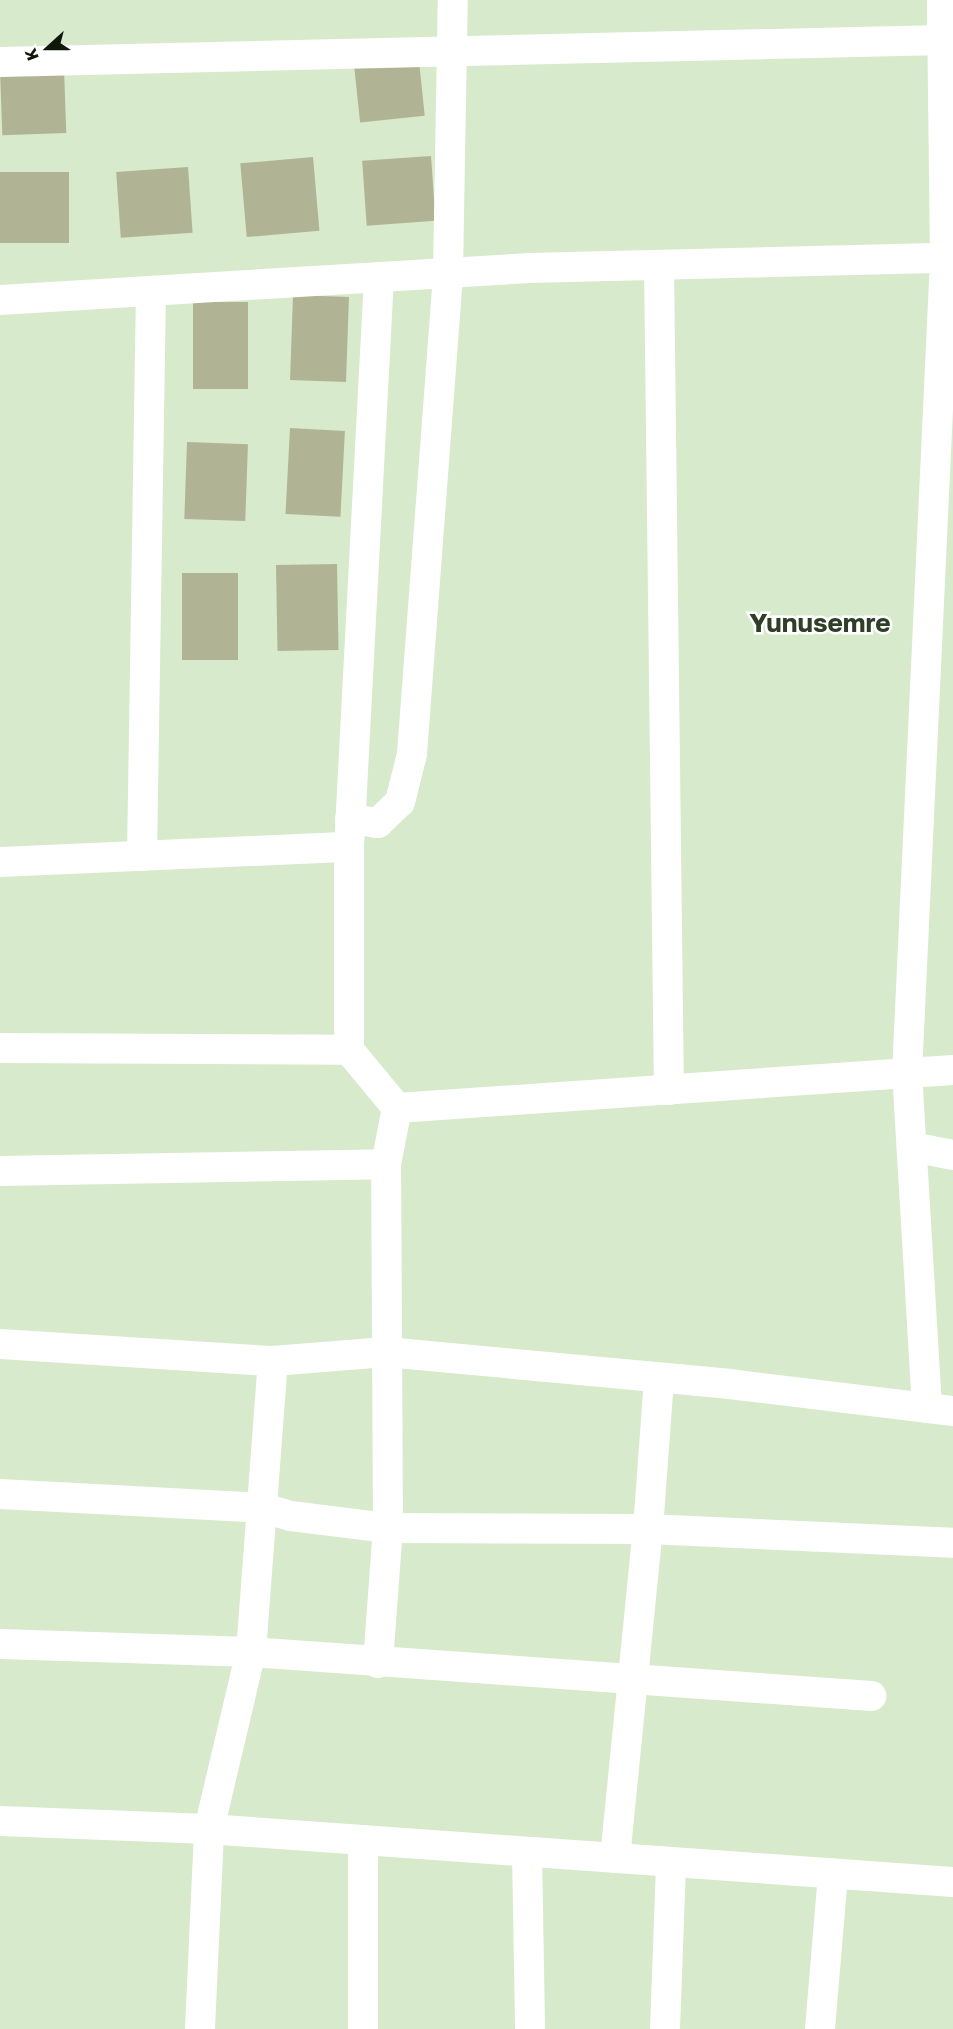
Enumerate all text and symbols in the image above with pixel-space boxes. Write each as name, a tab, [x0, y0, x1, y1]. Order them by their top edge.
north arrow	[18, 18, 78, 78]
text: K	[20, 45, 43, 63]
district label: Yunusemre	[749, 607, 891, 639]

